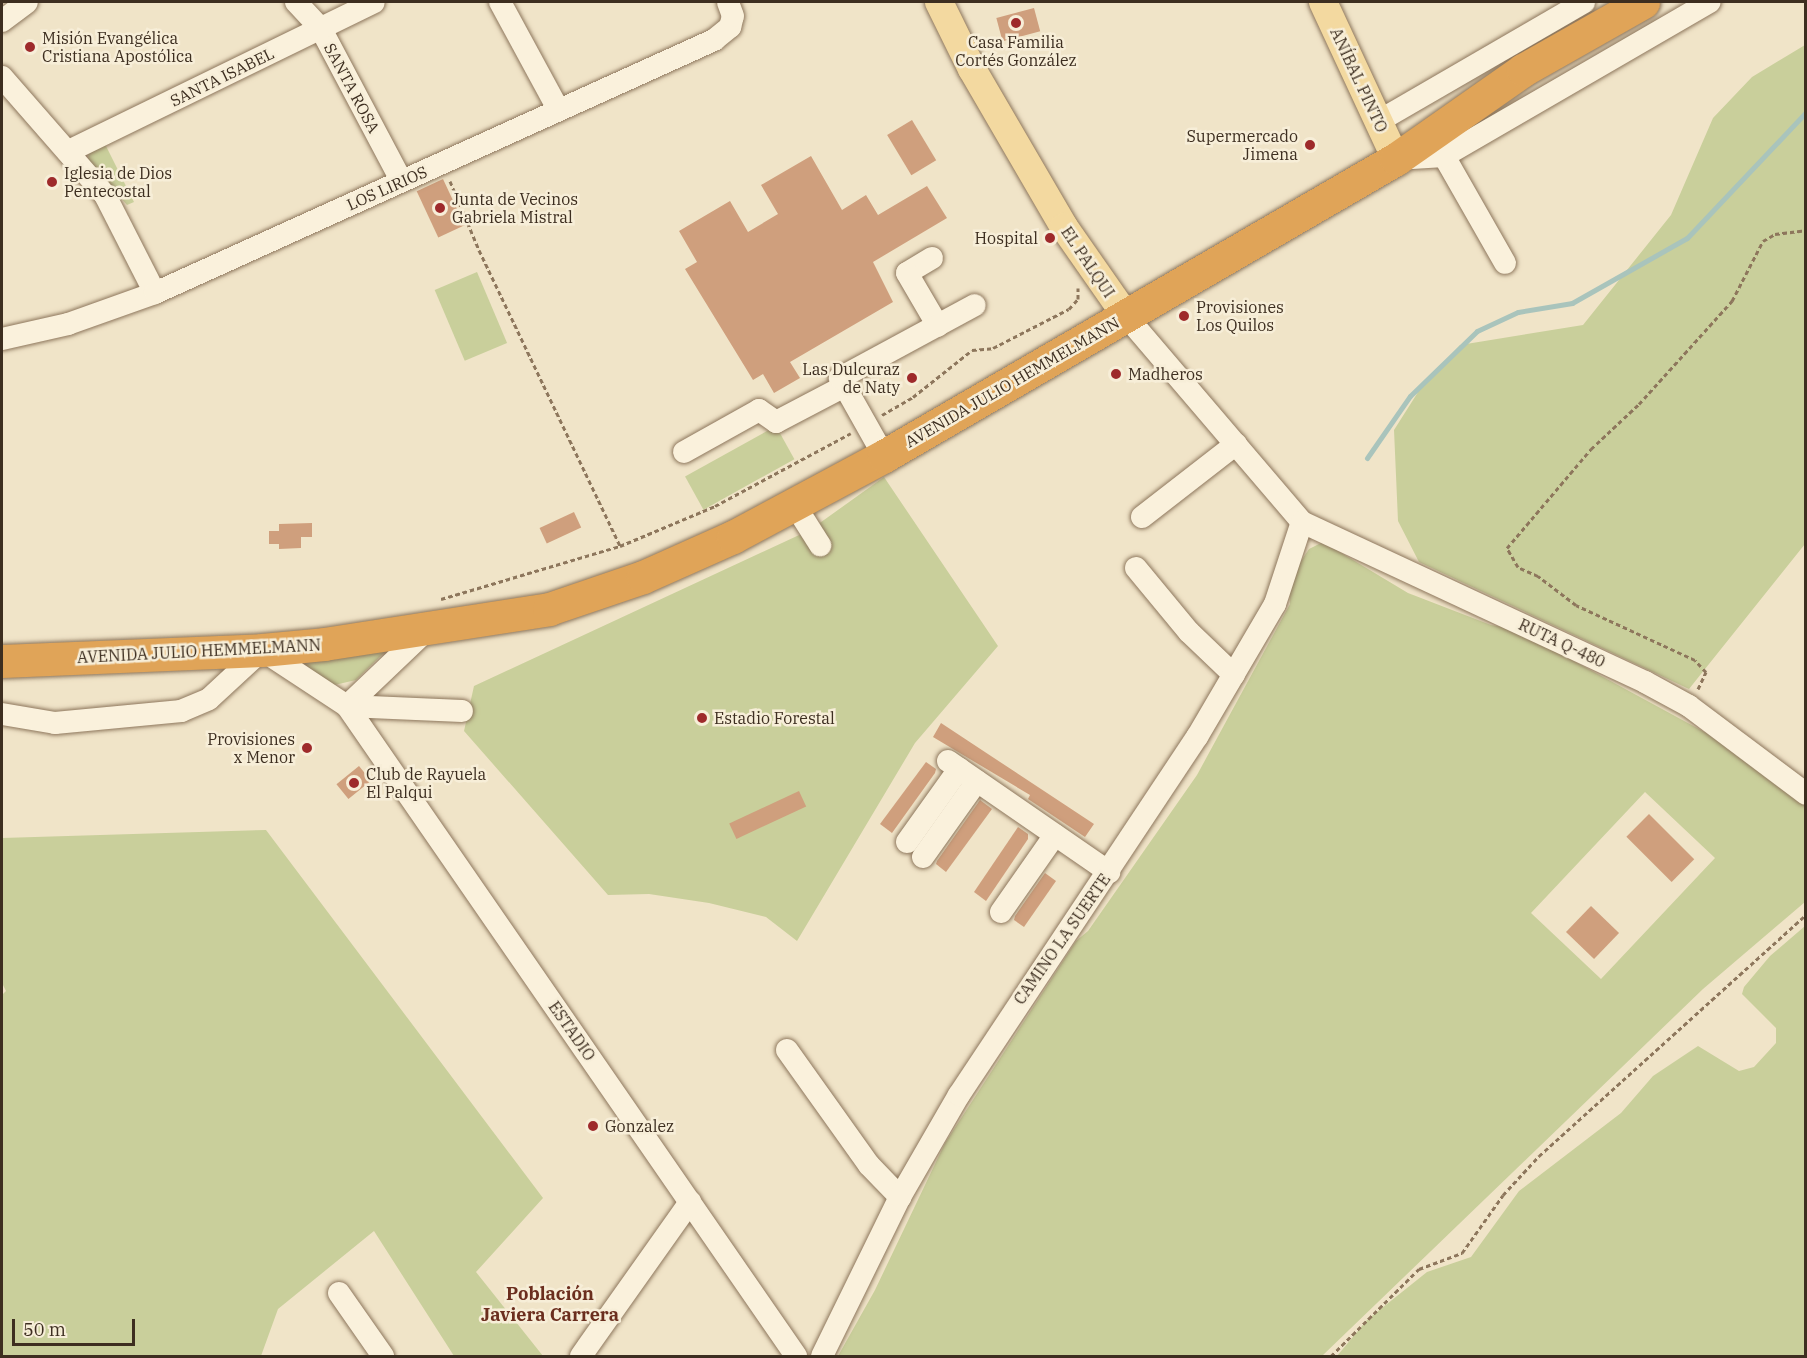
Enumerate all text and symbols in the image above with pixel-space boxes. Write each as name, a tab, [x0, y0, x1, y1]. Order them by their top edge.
marker: Casa Familia Cortés González	[1009, 16, 1023, 30]
street label: ANÍBAL PINTO	[1326, 25, 1392, 135]
place label: Misión Evangélica Cristiana Apostólica	[42, 28, 193, 66]
place label: Casa Familia Cortés González	[955, 32, 1077, 70]
marker: Misión Evangélica Cristiana Apostólica	[23, 40, 37, 54]
street label: SANTA ROSA	[320, 40, 384, 136]
street label: SANTA ISABEL	[167, 44, 277, 110]
place label: Supermercado Jimena	[1186, 126, 1298, 164]
marker: Supermercado Jimena	[1303, 138, 1317, 152]
street label: LOS LIRIOS	[344, 162, 430, 214]
place label: Iglesia de Dios Pentecostal	[64, 163, 172, 201]
marker: Iglesia de Dios Pentecostal	[45, 175, 59, 189]
place label: Junta de Vecinos Gabriela Mistral	[452, 189, 578, 227]
marker: Junta de Vecinos Gabriela Mistral	[433, 201, 447, 215]
street label: EL PALQUI	[1057, 223, 1119, 301]
place label: Hospital	[975, 228, 1038, 248]
marker: Hospital	[1043, 231, 1057, 245]
place label: Provisiones Los Quilos	[1196, 297, 1284, 335]
marker: Provisiones Los Quilos	[1177, 309, 1191, 323]
street label: AVENIDA JULIO HEMMELMANN	[901, 313, 1123, 451]
place label: Las Dulcuraz de Naty	[802, 359, 900, 397]
place label: Madheros	[1128, 364, 1203, 384]
marker: Madheros	[1109, 367, 1123, 381]
marker: Las Dulcuraz de Naty	[905, 371, 919, 385]
street label: RUTA Q-480	[1516, 615, 1608, 671]
street label: AVENIDA JULIO HEMMELMANN	[77, 635, 321, 667]
place label: Estadio Forestal	[714, 708, 835, 728]
marker: Estadio Forestal	[695, 711, 709, 725]
place label: Provisiones x Menor	[207, 729, 295, 767]
marker: Provisiones x Menor	[300, 741, 314, 755]
place label: Club de Rayuela El Palqui	[366, 764, 486, 802]
marker: Club de Rayuela El Palqui	[347, 776, 361, 790]
street label: CAMINO LA SUERTE	[1010, 870, 1114, 1008]
street label: ESTADIO	[545, 998, 599, 1064]
place label: Gonzalez	[605, 1116, 674, 1136]
marker: Gonzalez	[586, 1119, 600, 1133]
district label: Población Javiera Carrera	[481, 1284, 619, 1326]
scale bar	[15, 1307, 138, 1345]
text: 50 m	[23, 1318, 66, 1341]

